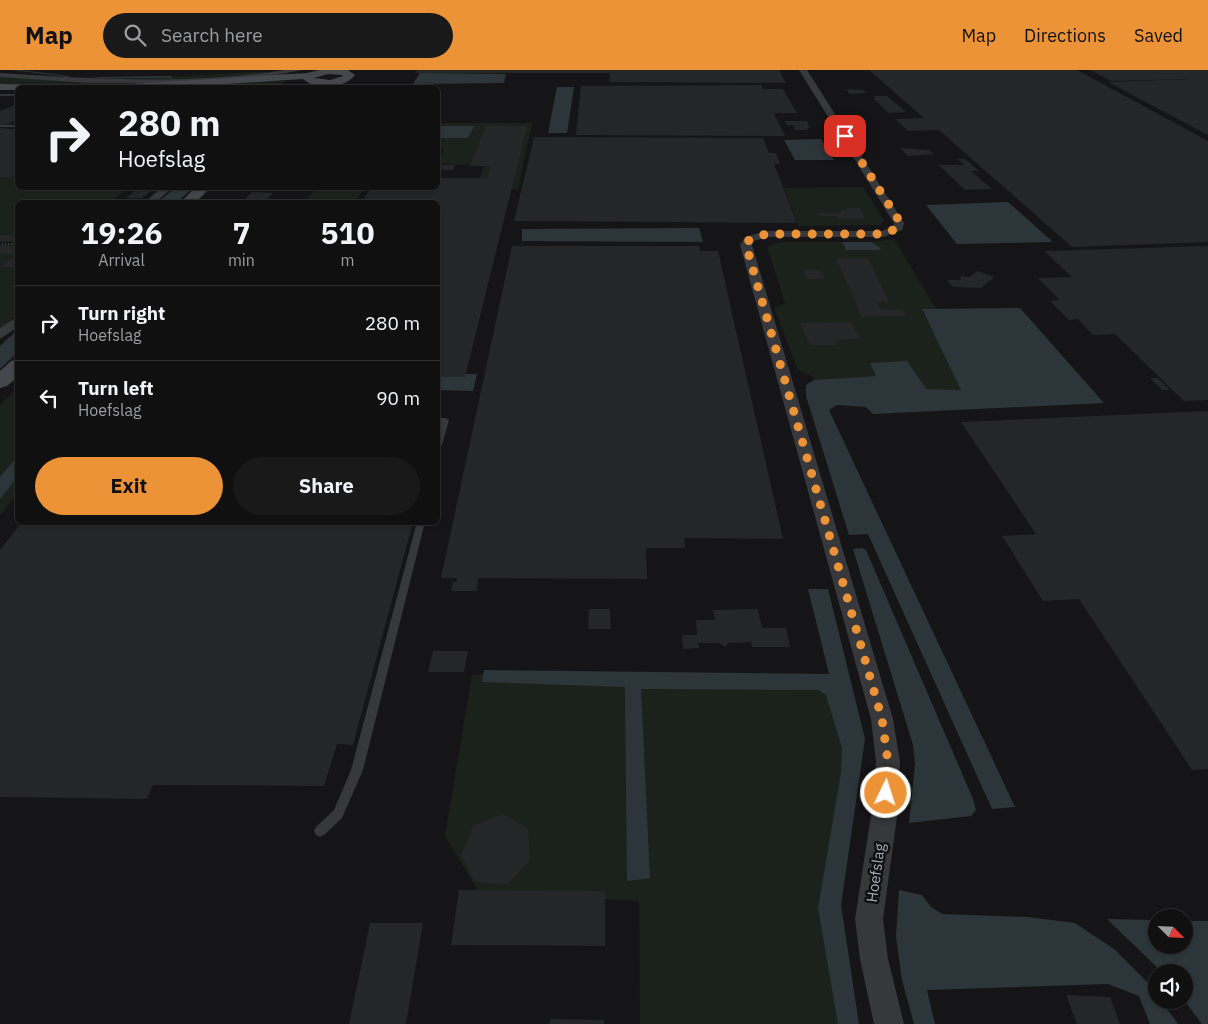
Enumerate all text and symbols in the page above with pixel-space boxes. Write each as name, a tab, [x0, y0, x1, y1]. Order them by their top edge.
search box	[103, 13, 453, 58]
text: Map	[25, 19, 73, 51]
icon: search	[121, 21, 149, 49]
text: Search here	[161, 23, 263, 47]
text: Map	[961, 24, 996, 47]
text: Directions	[1024, 24, 1106, 47]
text: Saved	[1134, 24, 1183, 47]
text: 280 m	[118, 100, 221, 146]
icon: right	[35, 105, 100, 170]
pin	[824, 115, 866, 157]
icon: arrive	[831, 122, 859, 150]
text: Hoefslag	[118, 144, 205, 173]
text: 19:26	[81, 213, 162, 252]
text: 7	[232, 213, 250, 252]
text: 510	[320, 213, 374, 252]
text: Arrival	[98, 250, 145, 270]
text: min	[228, 250, 255, 270]
text: m	[340, 250, 354, 270]
text: Turn right	[78, 301, 165, 325]
icon: right	[35, 309, 63, 337]
text: 280 m	[365, 311, 420, 335]
text: Hoefslag	[78, 325, 141, 345]
text: Turn left	[78, 376, 154, 400]
icon: left	[35, 384, 63, 412]
text: 90 m	[376, 386, 420, 410]
text: Hoefslag	[78, 400, 141, 420]
button: Exit	[35, 457, 223, 515]
button: Share	[233, 457, 420, 515]
position arrow	[859, 766, 911, 818]
street label: Hoefslag	[862, 842, 889, 904]
north arrow	[1148, 909, 1192, 954]
map controls	[1148, 909, 1193, 1009]
button: sound	[1148, 964, 1193, 1009]

